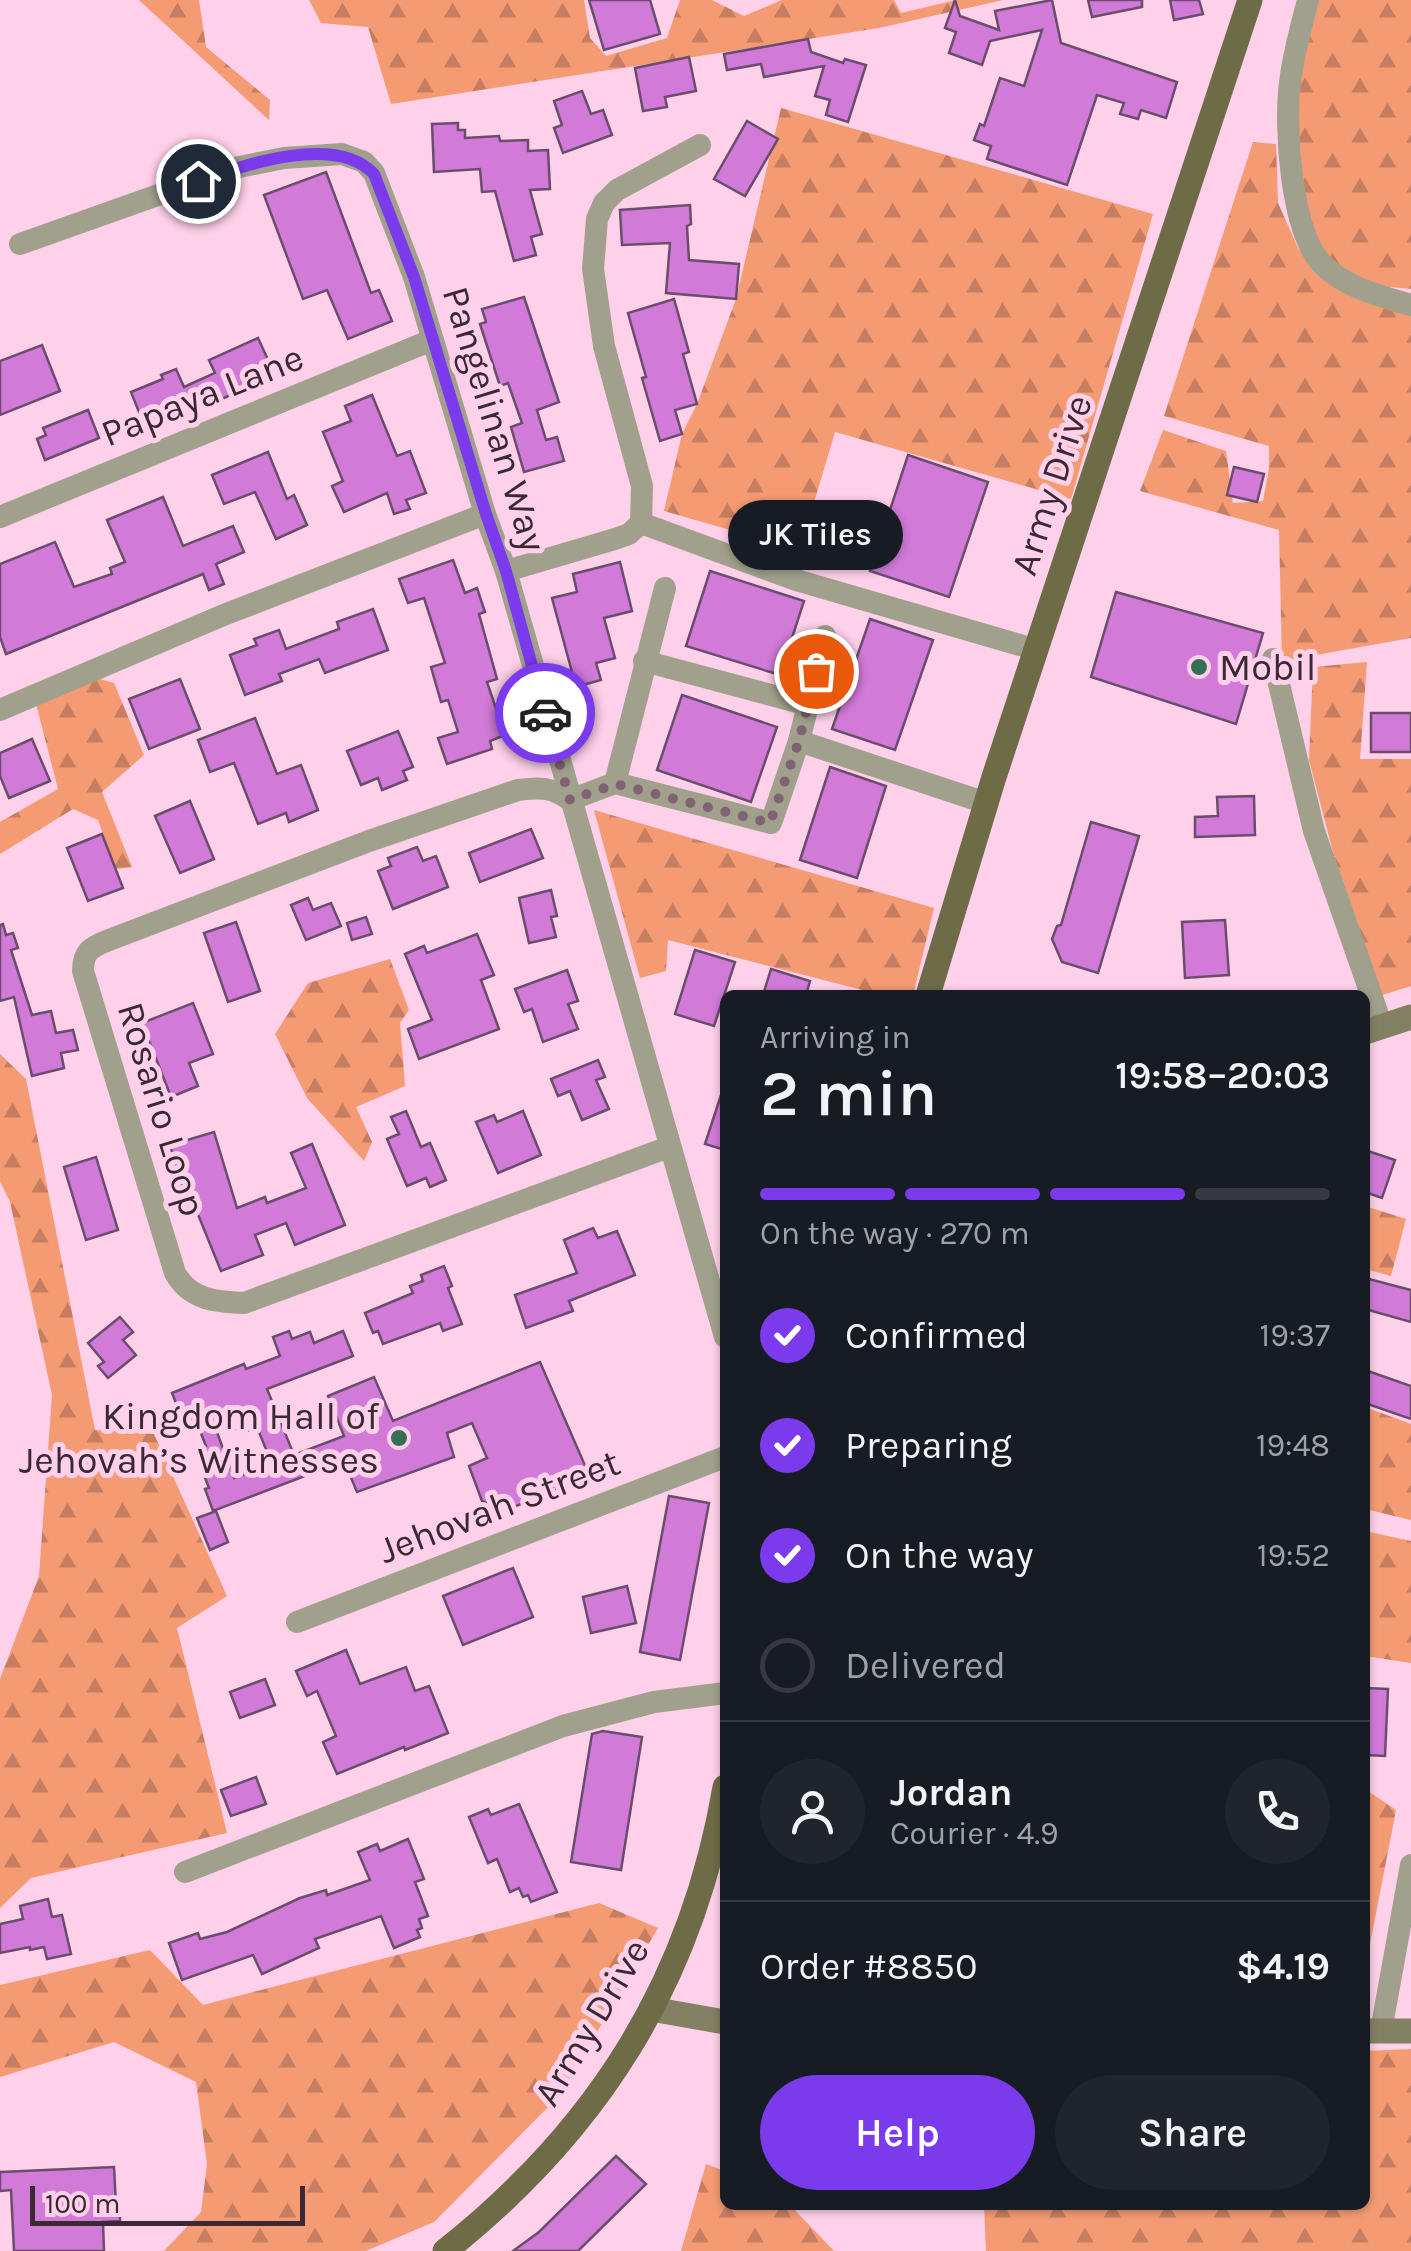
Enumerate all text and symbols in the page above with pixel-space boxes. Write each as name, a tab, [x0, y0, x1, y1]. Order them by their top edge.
pin	[156, 139, 241, 224]
icon: home	[171, 154, 226, 209]
street label: Pangelinan Way	[433, 281, 556, 558]
street label: Papaya Lane	[95, 335, 310, 456]
street label: Army Drive	[1001, 389, 1102, 581]
callout: JK Tiles	[728, 501, 904, 571]
text: JK Tiles	[759, 516, 872, 553]
pin	[774, 629, 859, 714]
icon: bag	[789, 644, 844, 699]
place label: Mobil	[1219, 645, 1316, 690]
marker: Mobil	[1188, 656, 1210, 678]
courier	[495, 663, 595, 763]
icon: car	[518, 686, 573, 741]
street label: Rosario Loop	[108, 997, 215, 1222]
text: Arriving in	[760, 1019, 911, 1056]
text: 19:58–20:03	[1115, 1053, 1330, 1098]
text: 2 min	[760, 1055, 937, 1131]
text: On the way · 270 m	[760, 1215, 1030, 1252]
icon: check	[760, 1308, 815, 1363]
text: Confirmed	[845, 1313, 1028, 1358]
text: 19:37	[1260, 1317, 1330, 1354]
place label: Kingdom Hall of Jehovah’s Witnesses	[19, 1394, 380, 1483]
icon: check	[760, 1418, 815, 1473]
text: Preparing	[845, 1423, 1012, 1468]
marker: Kingdom Hall of Jehovah’s Witnesses	[388, 1427, 410, 1449]
text: 19:48	[1256, 1427, 1330, 1464]
street label: Jehovah Street	[372, 1440, 626, 1573]
icon: check	[760, 1528, 815, 1583]
text: On the way	[845, 1533, 1033, 1578]
text: 19:52	[1257, 1537, 1330, 1574]
text: Delivered	[845, 1643, 1006, 1688]
button: person	[760, 1759, 865, 1864]
button: phone	[1225, 1759, 1330, 1864]
text: Jordan	[890, 1770, 1013, 1815]
text: Courier · 4.9	[890, 1815, 1059, 1852]
street label: Army Drive	[524, 1931, 659, 2114]
text: Order #8850	[760, 1944, 978, 1989]
text: $4.19	[1236, 1944, 1330, 1989]
button: Help	[760, 2075, 1035, 2190]
button: Share	[1055, 2075, 1330, 2190]
scale bar	[30, 2181, 305, 2226]
text: 100 m	[45, 2187, 120, 2220]

